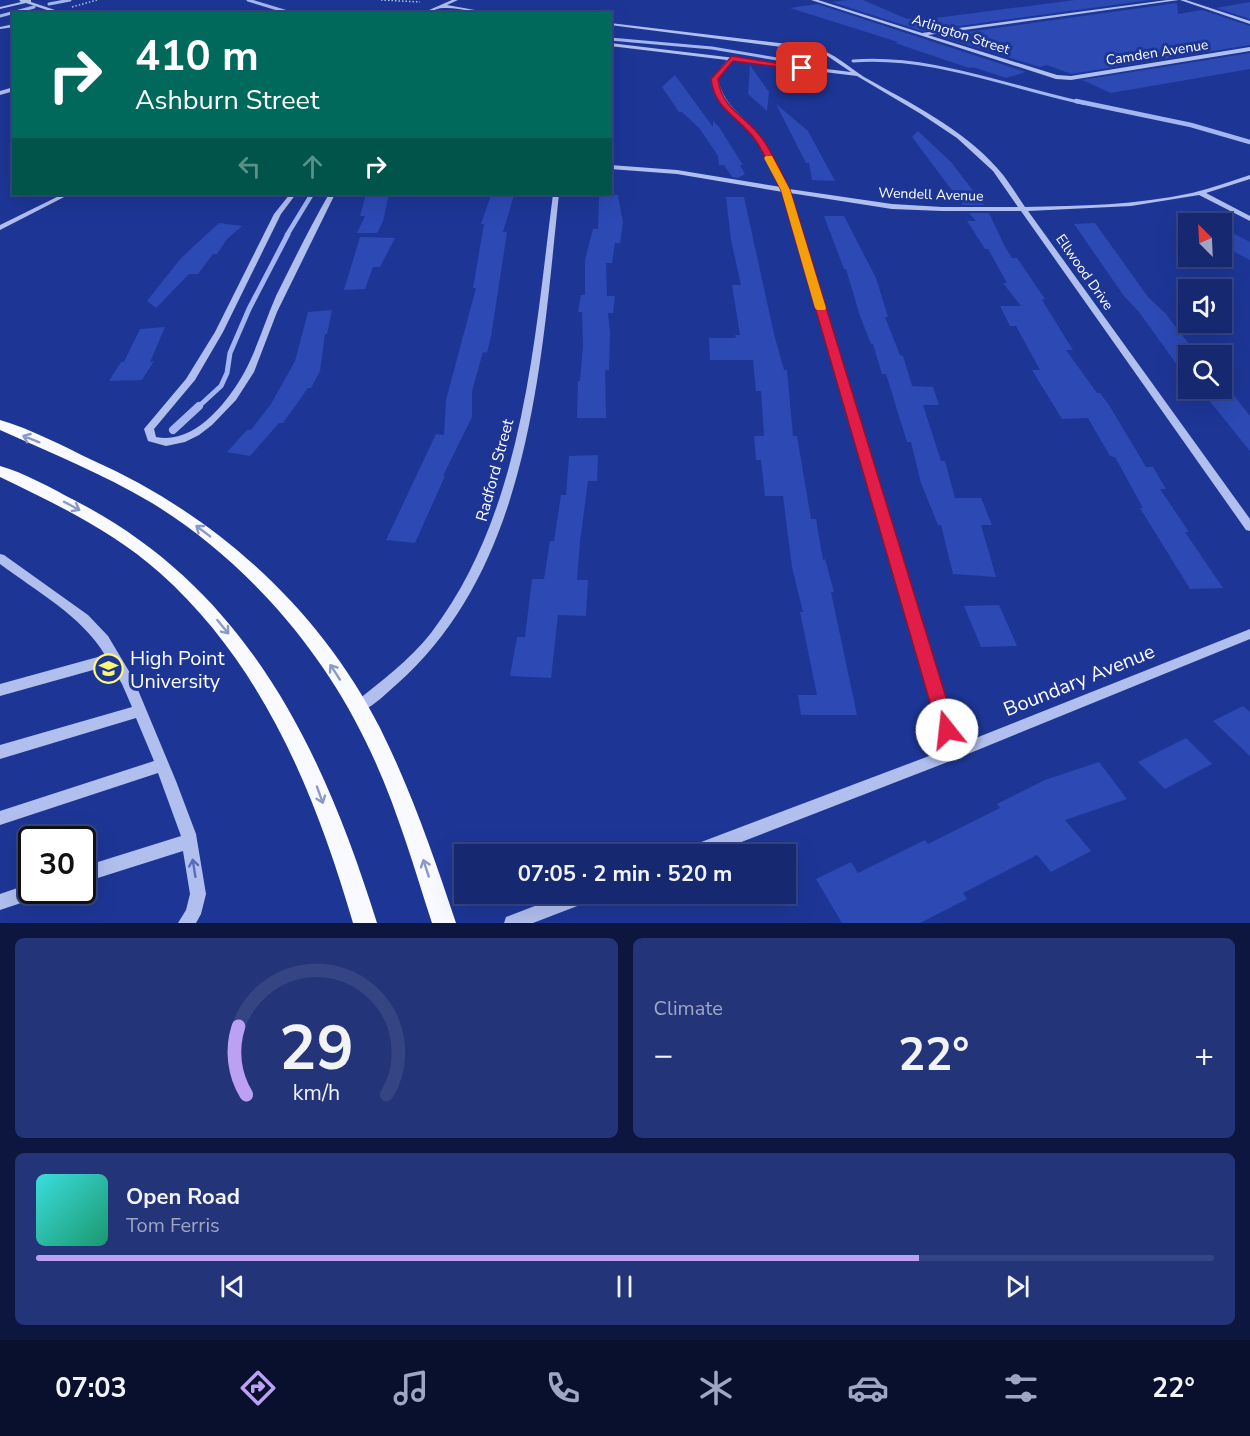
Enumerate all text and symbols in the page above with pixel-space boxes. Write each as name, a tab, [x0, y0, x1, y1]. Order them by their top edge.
street label: Arlington Street	[910, 10, 1012, 59]
text: 410 m	[135, 28, 259, 85]
street label: Camden Avenue	[1105, 35, 1210, 70]
icon: right	[36, 36, 114, 114]
pin	[776, 42, 827, 93]
icon: arrive	[785, 51, 818, 84]
text: Ashburn Street	[135, 82, 319, 119]
icon: left	[233, 150, 266, 183]
icon: ahead	[296, 150, 329, 183]
icon: right	[359, 150, 392, 183]
street label: Wendell Avenue	[878, 183, 984, 206]
north arrow	[1178, 213, 1232, 267]
map controls	[1178, 213, 1232, 399]
street label: Ellwood Drive	[1051, 231, 1118, 314]
button: sound	[1178, 279, 1232, 333]
button: search	[1178, 345, 1232, 399]
street label: Radford Street	[471, 416, 519, 524]
one-way arrow	[23, 433, 41, 444]
one-way arrow	[62, 501, 80, 512]
one-way arrow	[195, 524, 211, 537]
one-way arrow	[217, 619, 230, 635]
street label: Boundary Avenue	[1000, 638, 1159, 723]
place label: High Point University	[130, 645, 225, 695]
school or university icon: High Point University	[93, 653, 125, 685]
one-way arrow	[329, 665, 341, 681]
position arrow	[915, 698, 979, 762]
one-way arrow	[316, 785, 327, 803]
speed limit sign: 30	[18, 826, 96, 904]
one-way arrow	[188, 858, 199, 878]
one-way arrow	[419, 859, 430, 877]
text: 07:05 · 2 min · 520 m	[518, 859, 732, 889]
text: Climate	[654, 995, 723, 1022]
text: 29	[279, 1006, 354, 1091]
text: 22°	[898, 1025, 969, 1086]
text: −	[654, 1033, 673, 1078]
text: +	[1194, 1033, 1214, 1078]
text: km/h	[293, 1078, 340, 1108]
text: Open Road	[126, 1182, 240, 1212]
text: Tom Ferris	[126, 1212, 220, 1239]
icon: previous	[216, 1270, 249, 1303]
icon: pause	[608, 1270, 641, 1303]
icon: next	[1001, 1270, 1034, 1303]
icon: directions	[237, 1367, 279, 1409]
icon: music	[390, 1367, 432, 1409]
icon: phone	[542, 1367, 584, 1409]
icon: climate	[695, 1367, 737, 1409]
icon: car	[847, 1367, 889, 1409]
icon: filters	[1000, 1367, 1042, 1409]
text: 07:03	[55, 1370, 127, 1407]
text: 22°	[1152, 1370, 1195, 1407]

